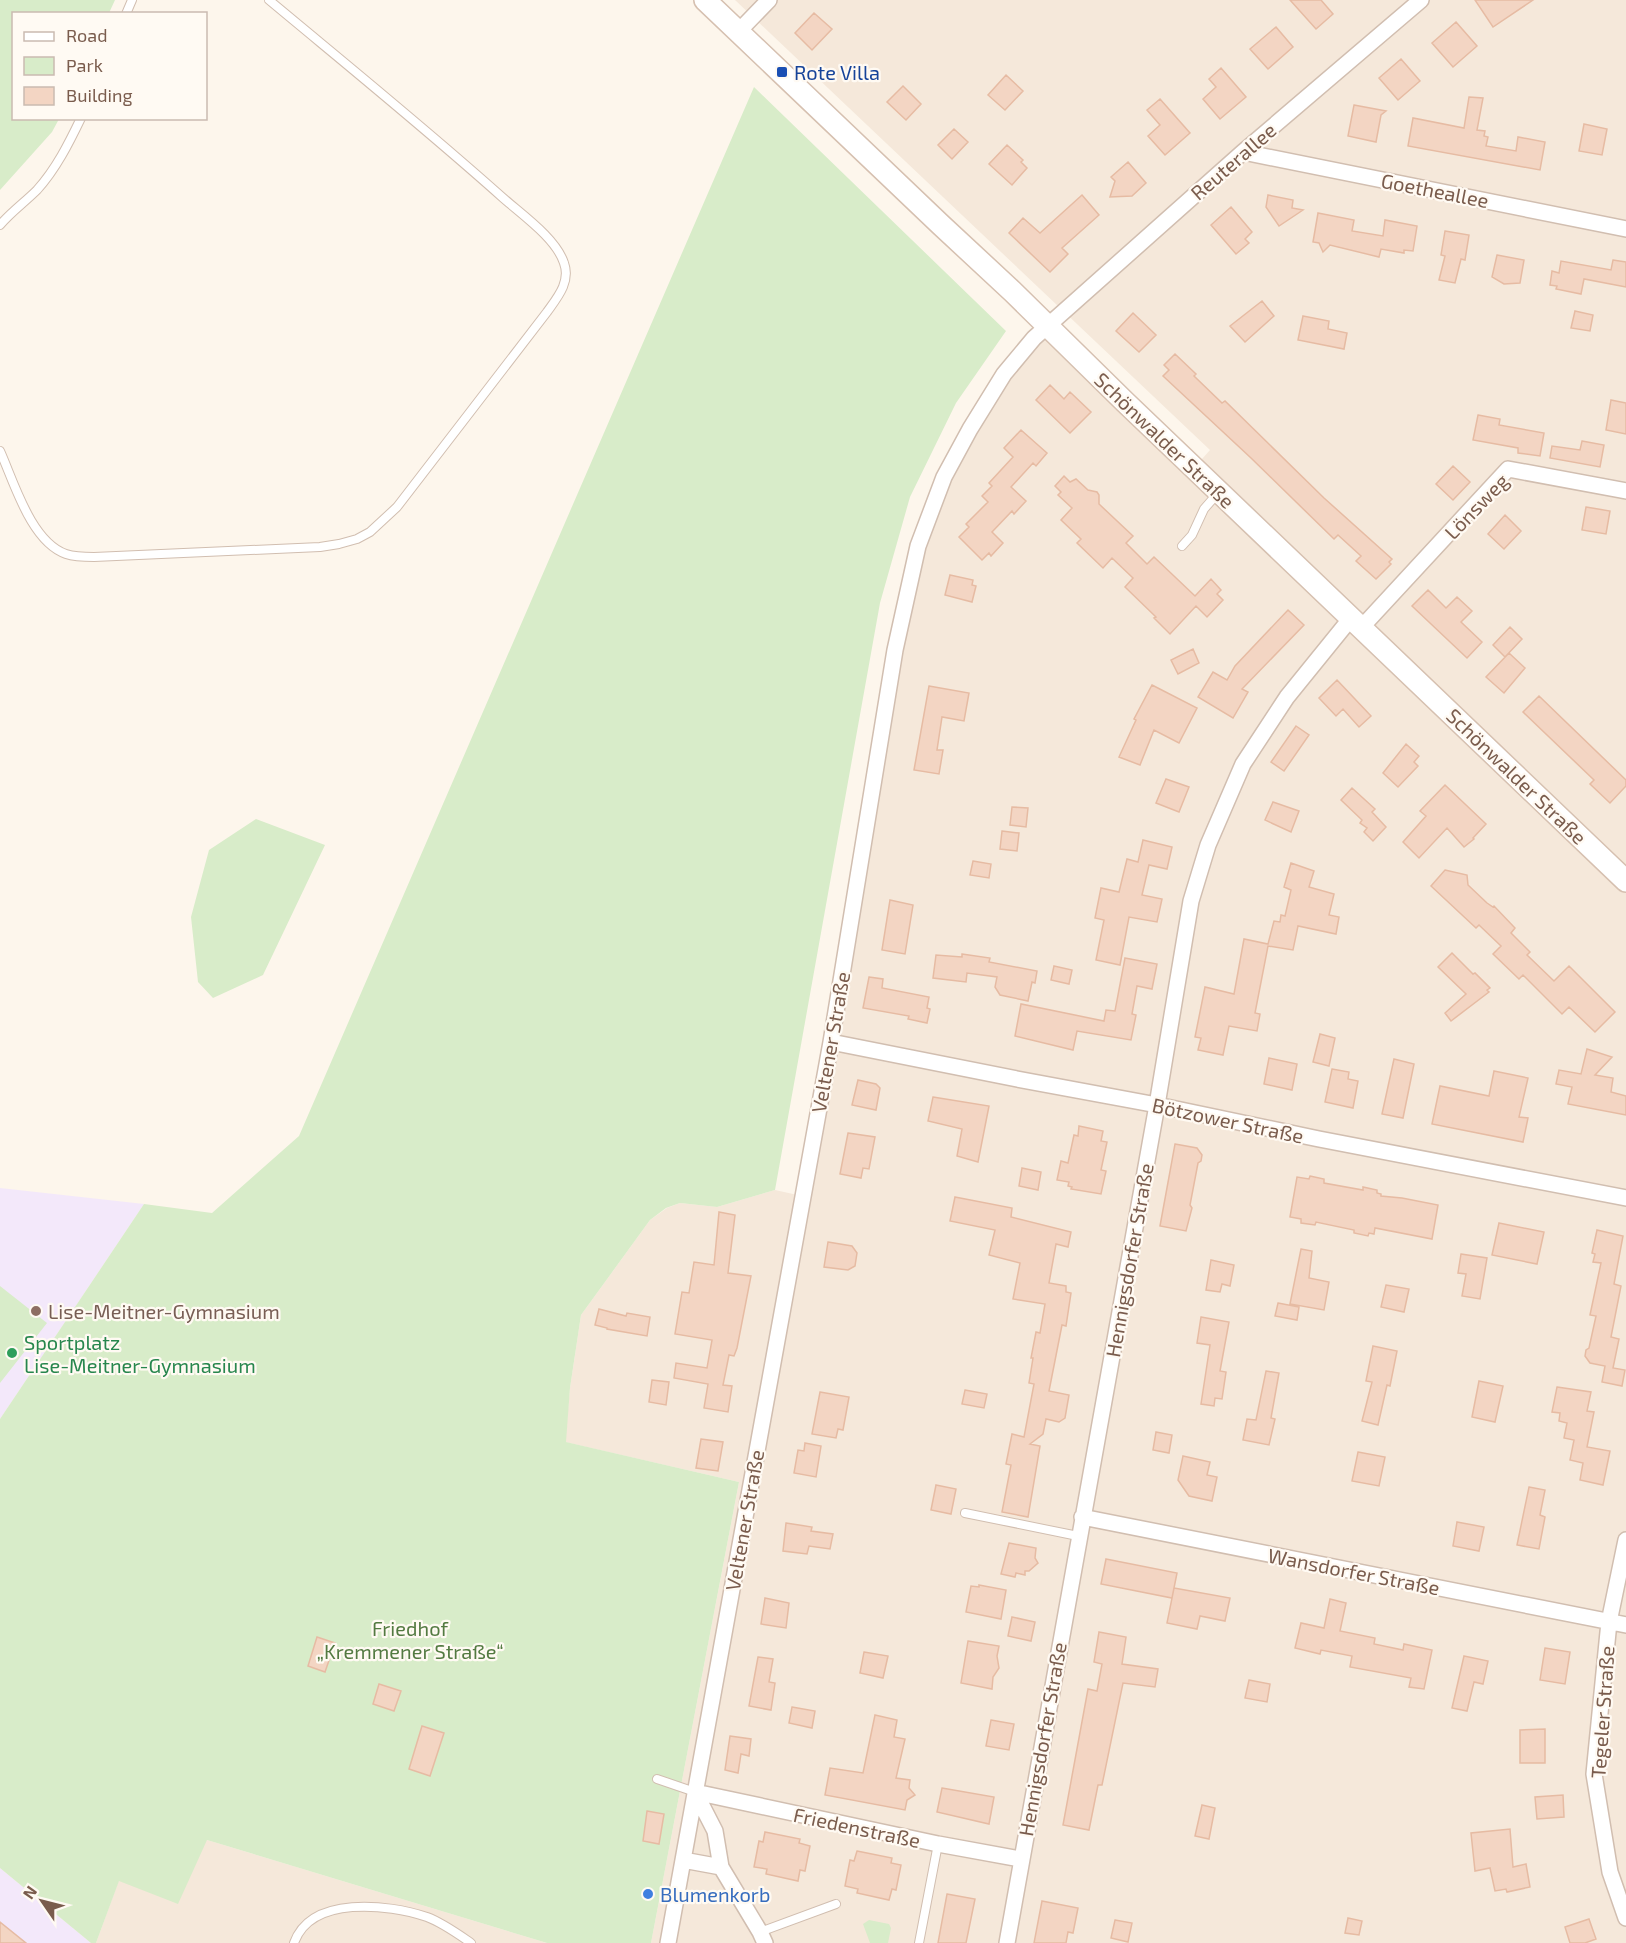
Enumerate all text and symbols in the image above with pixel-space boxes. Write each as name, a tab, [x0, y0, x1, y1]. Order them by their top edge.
legend	[12, 12, 207, 120]
text: Road	[66, 24, 107, 46]
text: Park	[66, 54, 103, 76]
place label: Rote Villa	[794, 60, 880, 84]
marker: Rote Villa	[775, 65, 789, 79]
text: Building	[66, 84, 133, 106]
street label: Reuterallee	[1185, 117, 1281, 205]
street label: Goetheallee	[1379, 168, 1491, 212]
street label: Schönwalder Straße	[1090, 367, 1240, 513]
street label: Lönsweg	[1439, 468, 1513, 544]
street label: Schönwalder Straße	[1442, 703, 1592, 849]
street label: Veltener Straße	[806, 970, 854, 1114]
street label: Bötzower Straße	[1150, 1092, 1306, 1148]
street label: Hennigsdorfer Straße	[1100, 1161, 1158, 1359]
place label: Lise-Meitner-Gymnasium	[48, 1299, 280, 1323]
marker: Lise-Meitner-Gymnasium	[29, 1304, 43, 1318]
place label: Sportplatz Lise-Meitner-Gymnasium	[24, 1330, 256, 1377]
marker: Sportplatz Lise-Meitner-Gymnasium	[5, 1346, 19, 1360]
street label: Veltener Straße	[720, 1448, 768, 1592]
street label: Wansdorfer Straße	[1266, 1543, 1442, 1599]
park label: Friedhof „Kremmener Straße“	[316, 1616, 504, 1663]
street label: Hennigsdorfer Straße	[1013, 1640, 1071, 1838]
street label: Tegeler Straße	[1585, 1645, 1619, 1779]
street label: Friedenstraße	[791, 1802, 923, 1852]
north arrow	[12, 1871, 72, 1931]
text: N	[18, 1882, 40, 1902]
place label: Blumenkorb	[660, 1882, 770, 1906]
marker: Blumenkorb	[641, 1887, 655, 1901]

